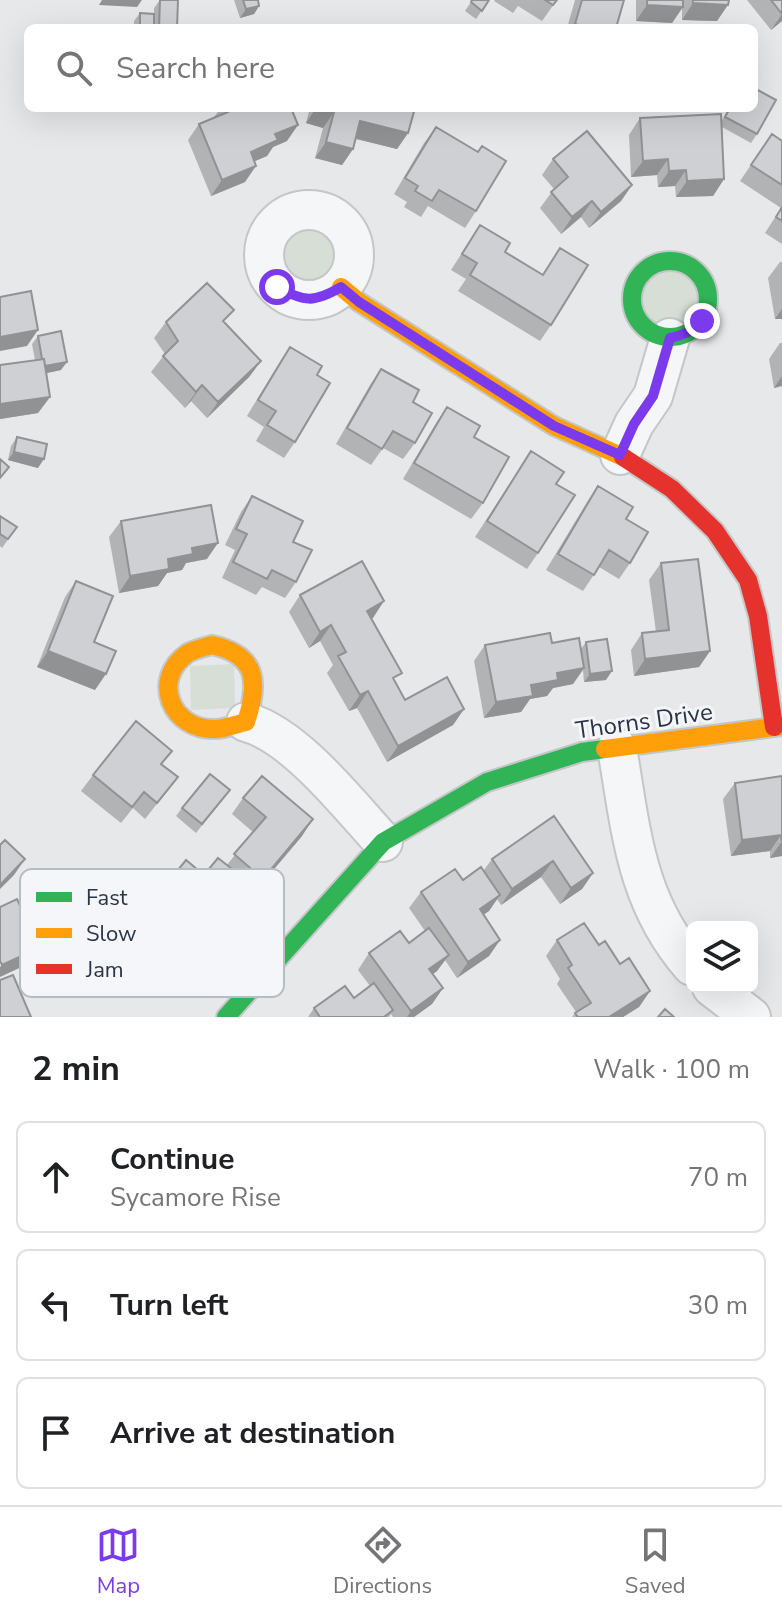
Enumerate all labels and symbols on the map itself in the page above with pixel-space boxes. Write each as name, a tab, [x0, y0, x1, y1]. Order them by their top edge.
route start	[259, 269, 295, 305]
route end	[684, 303, 720, 339]
street label: Thorns Drive	[573, 696, 715, 746]
legend	[20, 869, 284, 997]
text: Fast	[86, 883, 128, 913]
text: Slow	[86, 919, 137, 949]
text: Jam	[85, 955, 124, 985]

